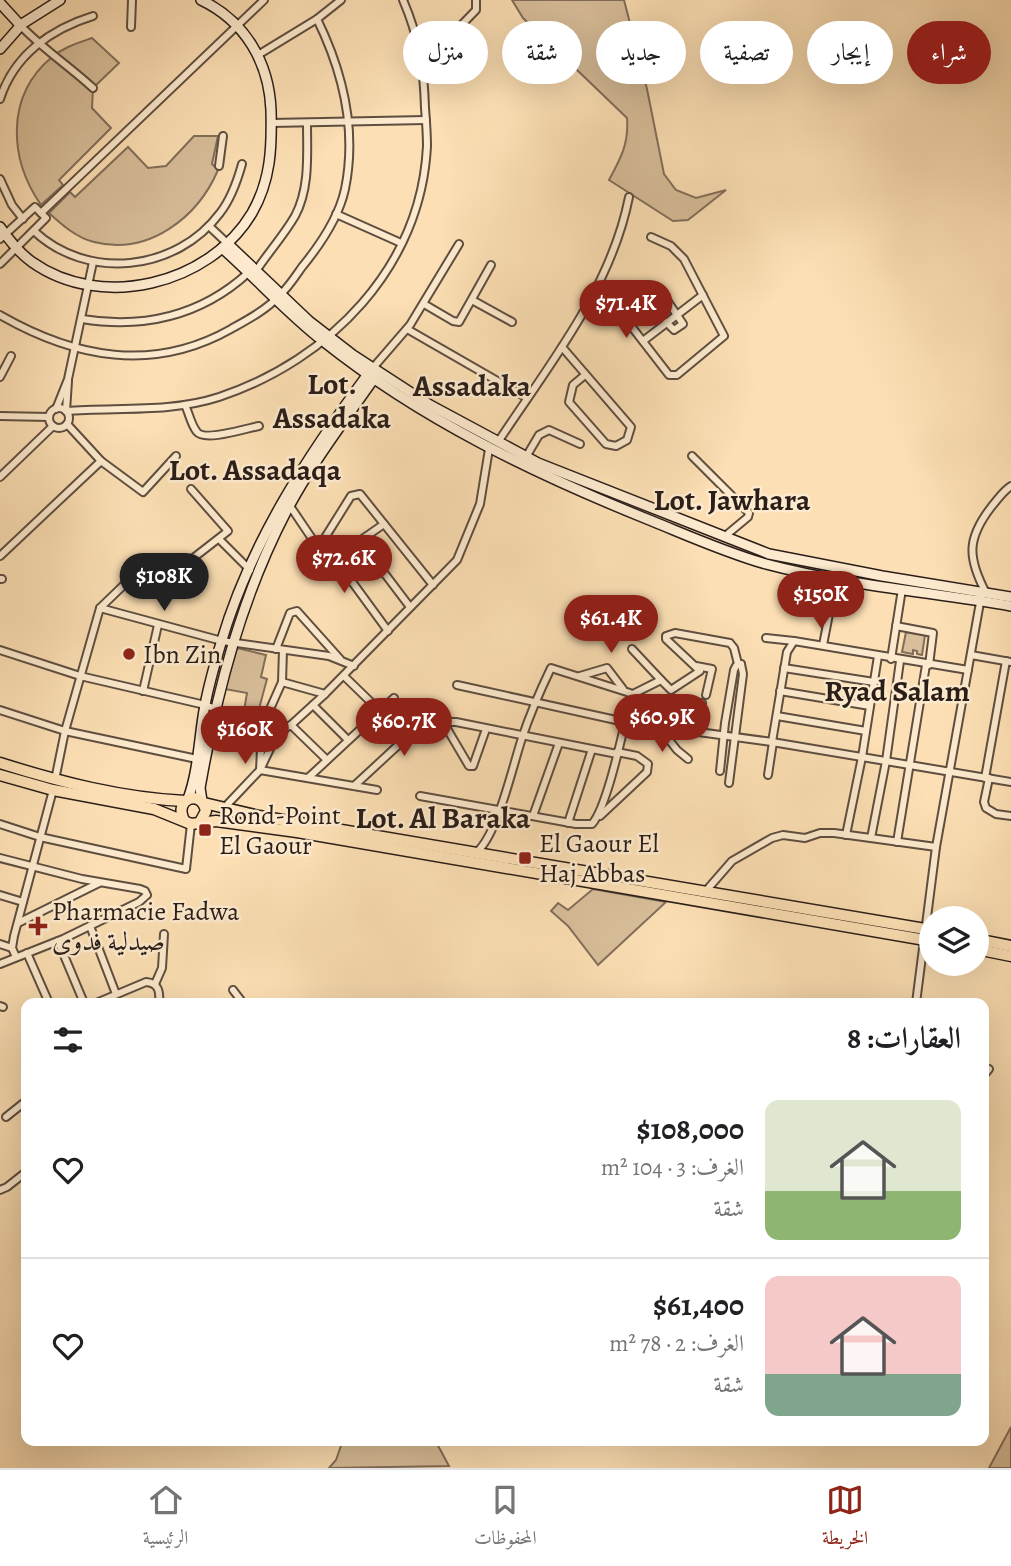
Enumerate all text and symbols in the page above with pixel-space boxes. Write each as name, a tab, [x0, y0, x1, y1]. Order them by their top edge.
chip: منزل	[403, 21, 488, 84]
chip: شقة	[502, 21, 582, 84]
chip: جديد	[596, 21, 686, 84]
chip: تصفية	[700, 21, 793, 84]
chip: إيجار	[807, 21, 893, 84]
chip: شراء	[907, 21, 991, 84]
pin: $71.4K	[569, 280, 683, 340]
text: $71.4K	[595, 287, 657, 318]
district label: Lot. Assadaka	[272, 364, 391, 438]
district label: Assadaka	[412, 366, 531, 406]
district label: Lot. Assadaqa	[169, 450, 342, 490]
district label: Lot. Jawhara	[654, 480, 811, 520]
pin: $72.6K	[287, 536, 401, 595]
text: $72.6K	[312, 542, 376, 573]
pin: $108K	[115, 554, 213, 613]
text: $108K	[136, 560, 192, 591]
pin: $150K	[772, 572, 870, 631]
text: $150K	[793, 578, 849, 609]
pin: $61.4K	[554, 596, 668, 655]
text: $61.4K	[580, 602, 642, 633]
place label: Ibn Zin	[143, 637, 221, 672]
marker: Ibn Zin	[121, 646, 137, 662]
district label: Ryad Salam	[824, 671, 970, 711]
pin: $60.9K	[605, 694, 719, 754]
pin: $60.7K	[347, 698, 461, 758]
text: $60.9K	[629, 701, 695, 732]
text: $60.7K	[372, 705, 436, 736]
pin: $160K	[196, 706, 294, 766]
text: $160K	[217, 713, 273, 744]
place label: Rond-Point El Gaour	[219, 798, 341, 863]
district label: Lot. Al Baraka	[355, 798, 531, 838]
marker: Rond-Point El Gaour	[197, 822, 213, 838]
place label: El Gaour El Haj Abbas	[539, 826, 659, 891]
marker: El Gaour El Haj Abbas	[517, 850, 533, 866]
place label: Pharmacie Fadwa صيدلية فدوى	[52, 894, 240, 959]
map controls	[919, 906, 989, 976]
button: layers	[919, 906, 989, 976]
marker: Pharmacie Fadwa صيدلية فدوى	[30, 918, 46, 934]
text: العقارات: 8	[847, 1018, 961, 1058]
icon: filters	[49, 1021, 87, 1059]
text: $108,000	[636, 1109, 744, 1149]
icon: home	[821, 1128, 905, 1212]
icon: heart	[49, 1151, 87, 1189]
text: الغرف: 3 · 104 m²	[601, 1152, 744, 1183]
text: شقة	[714, 1193, 744, 1224]
text: $61,400	[653, 1285, 744, 1325]
icon: home	[821, 1304, 905, 1388]
icon: heart	[49, 1327, 87, 1365]
text: الغرف: 2 · 78 m²	[609, 1328, 744, 1359]
text: شقة	[714, 1369, 744, 1400]
tab: الرئيسية	[143, 1481, 188, 1556]
tab: المحفوظات	[474, 1481, 537, 1556]
tab: الخريطة	[822, 1481, 868, 1556]

